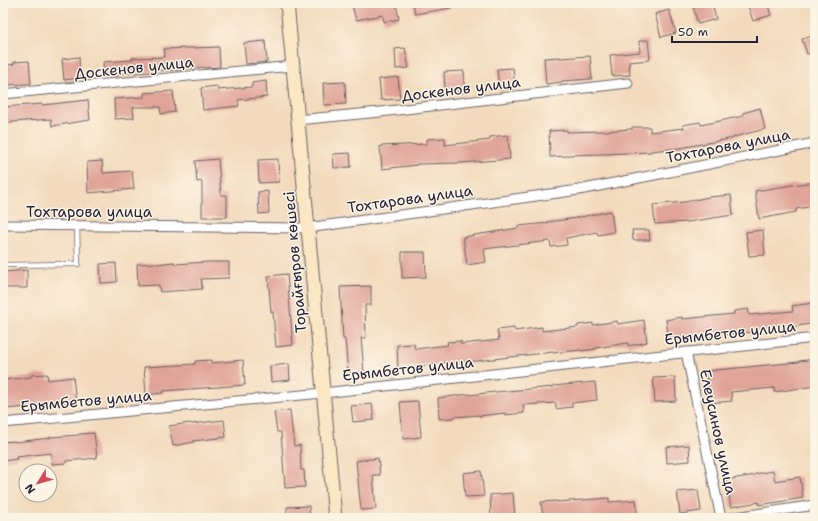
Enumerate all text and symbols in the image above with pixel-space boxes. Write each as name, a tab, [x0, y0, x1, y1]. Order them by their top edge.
scale bar	[672, 18, 757, 44]
text: 50 m	[678, 24, 708, 40]
street label: Доскенов улица	[73, 52, 195, 84]
street label: Доскенов улица	[400, 72, 522, 106]
street label: Тохтарова улица	[664, 124, 792, 168]
street label: Тохтарова улица	[346, 180, 474, 218]
street label: Торайғыров көшесі	[279, 190, 311, 334]
street label: Тохтарова улица	[26, 202, 153, 222]
street label: Ерымбетов улица	[664, 316, 797, 350]
street label: Ерымбетов улица	[342, 352, 475, 386]
street label: Елеусинов улица	[695, 367, 741, 497]
street label: Ерымбетов улица	[20, 385, 153, 417]
north arrow	[18, 463, 58, 503]
text: N	[22, 480, 39, 497]

